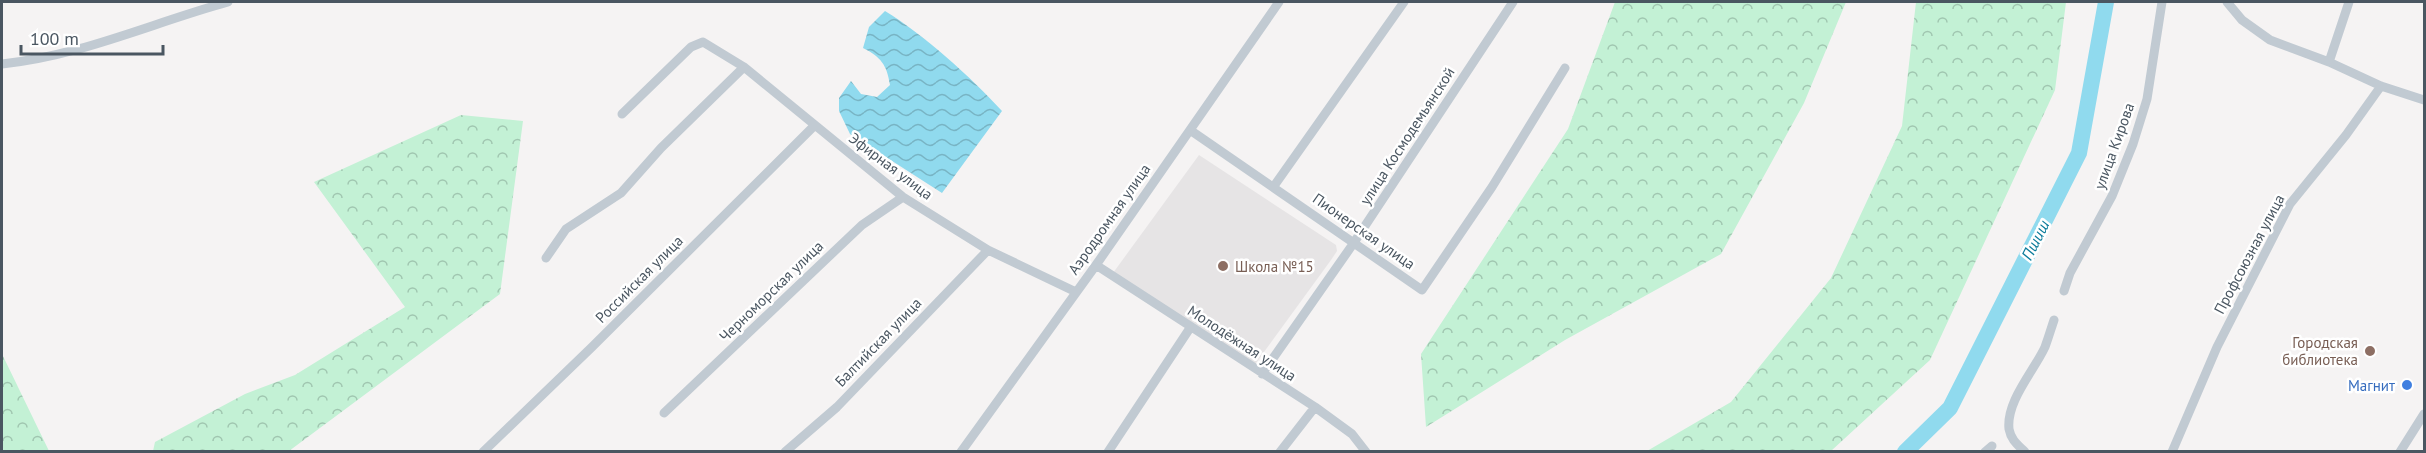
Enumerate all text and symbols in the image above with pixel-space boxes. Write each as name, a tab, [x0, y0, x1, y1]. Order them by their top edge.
scale bar	[21, 18, 164, 56]
text: 100 m	[30, 27, 79, 50]
street label: улица Космодемьянской	[1355, 64, 1459, 208]
street label: улица Кирова	[2090, 100, 2138, 192]
street label: Эфирная улица	[845, 128, 937, 204]
street label: Аэродромная улица	[1064, 160, 1154, 278]
street label: Пионерская улица	[1309, 189, 1419, 273]
street label: Профсоюзная улица	[2209, 191, 2289, 317]
water label: Пшиш	[2017, 217, 2053, 263]
street label: Российская улица	[591, 231, 687, 327]
street label: Черноморская улица	[715, 236, 827, 346]
place label: Школа №15	[1235, 257, 1314, 276]
marker: Школа №15	[1216, 259, 1230, 273]
street label: Балтийская улица	[831, 294, 925, 390]
street label: Молодёжная улица	[1184, 301, 1300, 385]
place label: Городская библиотека	[2282, 333, 2358, 369]
marker: Городская библиотека	[2363, 344, 2377, 358]
place label: Магнит	[2348, 376, 2395, 395]
marker: Магнит	[2400, 378, 2414, 392]

